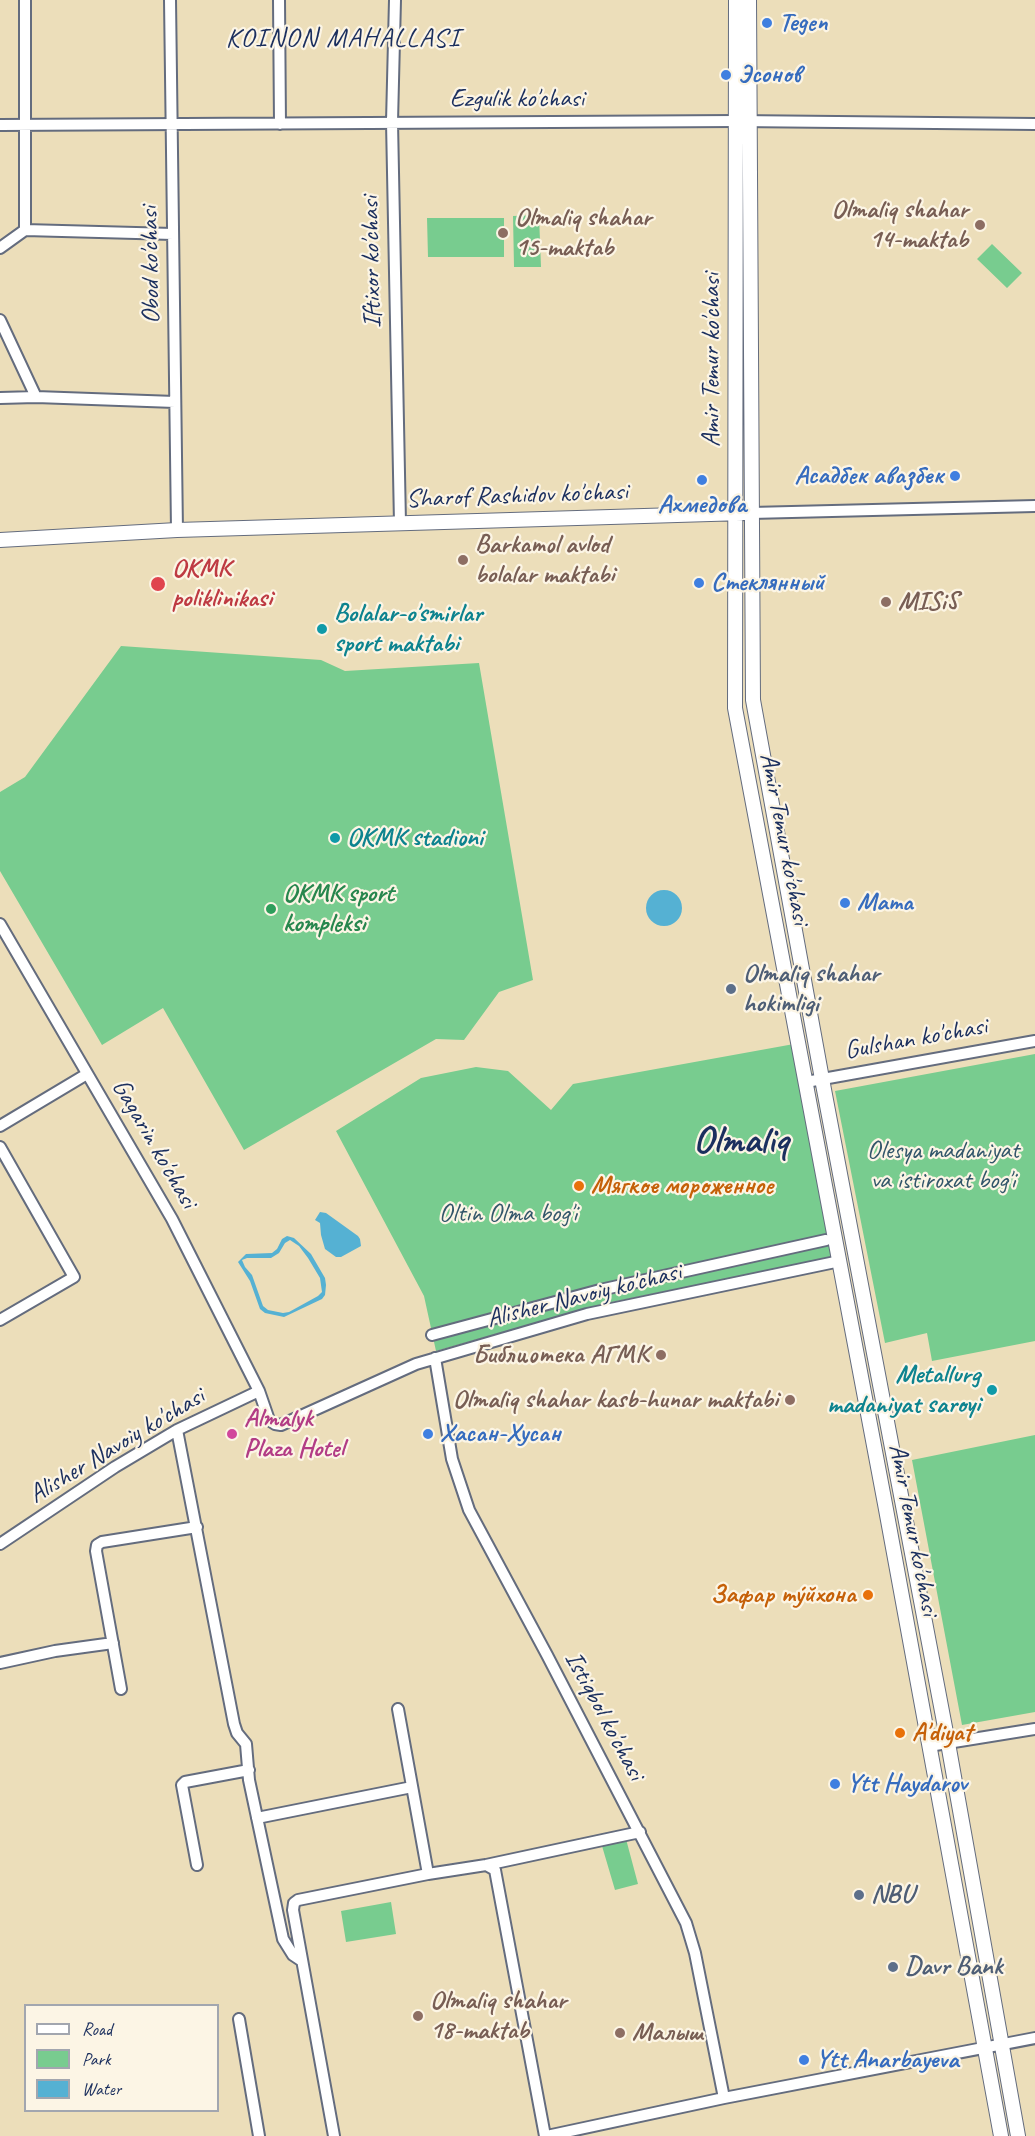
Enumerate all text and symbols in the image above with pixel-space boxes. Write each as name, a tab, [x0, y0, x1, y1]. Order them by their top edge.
place label: Tegen	[779, 7, 827, 39]
marker: Tegen	[760, 16, 774, 30]
district label: KOINON MAHALLASI	[227, 23, 459, 55]
place label: Эсонов	[738, 59, 801, 91]
marker: Эсонов	[719, 68, 733, 82]
street label: Ezgulik ko'chasi	[450, 83, 584, 115]
place label: Olmaliq shahar 14-maktab	[832, 194, 968, 255]
street label: Iftixor ko'chasi	[355, 196, 389, 328]
place label: Olmaliq shahar 15-maktab	[515, 202, 651, 264]
street label: Obod ko'chasi	[134, 206, 168, 324]
marker: Olmaliq shahar 14-maktab	[973, 218, 987, 232]
marker: Olmaliq shahar 15-maktab	[496, 226, 510, 240]
street label: Amir Temur ko'chasi	[696, 273, 728, 447]
place label: Асадбек авазбек	[795, 460, 943, 492]
marker: Асадбек авазбек	[948, 469, 962, 483]
marker: Ахмедова	[695, 473, 709, 487]
street label: Sharof Rashidov ko'chasi	[406, 477, 628, 515]
place label: Ахмедова	[658, 489, 746, 521]
place label: Barkamol avlod bolalar maktabi	[475, 529, 614, 590]
place label: OKMK poliklinikasi	[172, 553, 272, 614]
marker: Barkamol avlod bolalar maktabi	[456, 553, 470, 567]
place label: Стеклянный	[711, 567, 824, 599]
marker: OKMK poliklinikasi	[149, 575, 167, 593]
marker: Стеклянный	[692, 576, 706, 590]
place label: MISiS	[898, 586, 958, 618]
marker: MISiS	[879, 595, 893, 609]
place label: Bolalar-o'smirlar sport maktabi	[334, 598, 482, 660]
marker: Bolalar-o'smirlar sport maktabi	[315, 622, 329, 636]
street label: Amir Temur ko'chasi	[752, 751, 816, 927]
place label: OKMK stadioni	[347, 822, 483, 854]
marker: OKMK stadioni	[328, 831, 342, 845]
place label: OKMK sport kompleksi	[283, 878, 394, 940]
place label: Мата	[857, 887, 913, 919]
marker: Мата	[838, 896, 852, 910]
marker: OKMK sport kompleksi	[264, 902, 278, 916]
place label: Olmaliq shahar hokimligi	[743, 958, 879, 1020]
marker: Olmaliq shahar hokimligi	[724, 982, 738, 996]
street label: Gulshan ko'chasi	[842, 1011, 990, 1067]
street label: Gagarin ko'chasi	[104, 1074, 204, 1214]
district label: Olmaliq	[693, 1119, 789, 1165]
park label: Olesya madaniyat va istiroxat bog'i	[867, 1135, 1019, 1196]
place label: Мягкое мороженное	[591, 1170, 773, 1202]
marker: Мягкое мороженное	[572, 1179, 586, 1193]
park label: Oltin Olma bog'i	[439, 1198, 577, 1230]
street label: Alisher Navoiy ko'chasi	[483, 1257, 685, 1335]
place label: Библиотека АГМК	[473, 1339, 649, 1371]
marker: Библиотека АГМК	[654, 1348, 668, 1362]
place label: Metallurg madaniyat saroyi	[827, 1359, 980, 1420]
street label: Alisher Navoiy ko'chasi	[24, 1381, 210, 1511]
marker: Metallurg madaniyat saroyi	[985, 1383, 999, 1397]
place label: Olmaliq shahar kasb-hunar maktabi	[453, 1384, 778, 1416]
marker: Olmaliq shahar kasb-hunar maktabi	[783, 1393, 797, 1407]
place label: Almalyk Plaza Hotel	[244, 1403, 344, 1464]
place label: Хасан-Хусан	[440, 1418, 561, 1450]
marker: Almalyk Plaza Hotel	[225, 1427, 239, 1441]
marker: Хасан-Хусан	[421, 1427, 435, 1441]
street label: Amir Temur ko'chasi	[881, 1442, 945, 1618]
place label: Зафар тýйхона	[711, 1579, 856, 1611]
marker: Зафар тýйхона	[861, 1588, 875, 1602]
street label: Istiqbol ko'chasi	[557, 1646, 651, 1786]
place label: A'diyat	[912, 1717, 972, 1749]
marker: A'diyat	[893, 1726, 907, 1740]
place label: Ytt Haydarov	[847, 1768, 967, 1800]
marker: Ytt Haydarov	[828, 1777, 842, 1791]
place label: NBU	[871, 1879, 913, 1911]
marker: NBU	[852, 1888, 866, 1902]
place label: Davr Bank	[905, 1951, 1002, 1983]
marker: Davr Bank	[886, 1960, 900, 1974]
place label: Olmaliq shahar 18-maktab	[430, 1985, 566, 2046]
legend	[24, 2004, 219, 2112]
marker: Olmaliq shahar 18-maktab	[411, 2009, 425, 2023]
place label: Малыш	[632, 2017, 703, 2049]
text: Road	[82, 2018, 112, 2040]
marker: Малыш	[613, 2026, 627, 2040]
place label: Ytt Anarbayeva	[816, 2044, 958, 2076]
text: Park	[82, 2048, 111, 2070]
marker: Ytt Anarbayeva	[797, 2053, 811, 2067]
text: Water	[82, 2078, 121, 2100]

